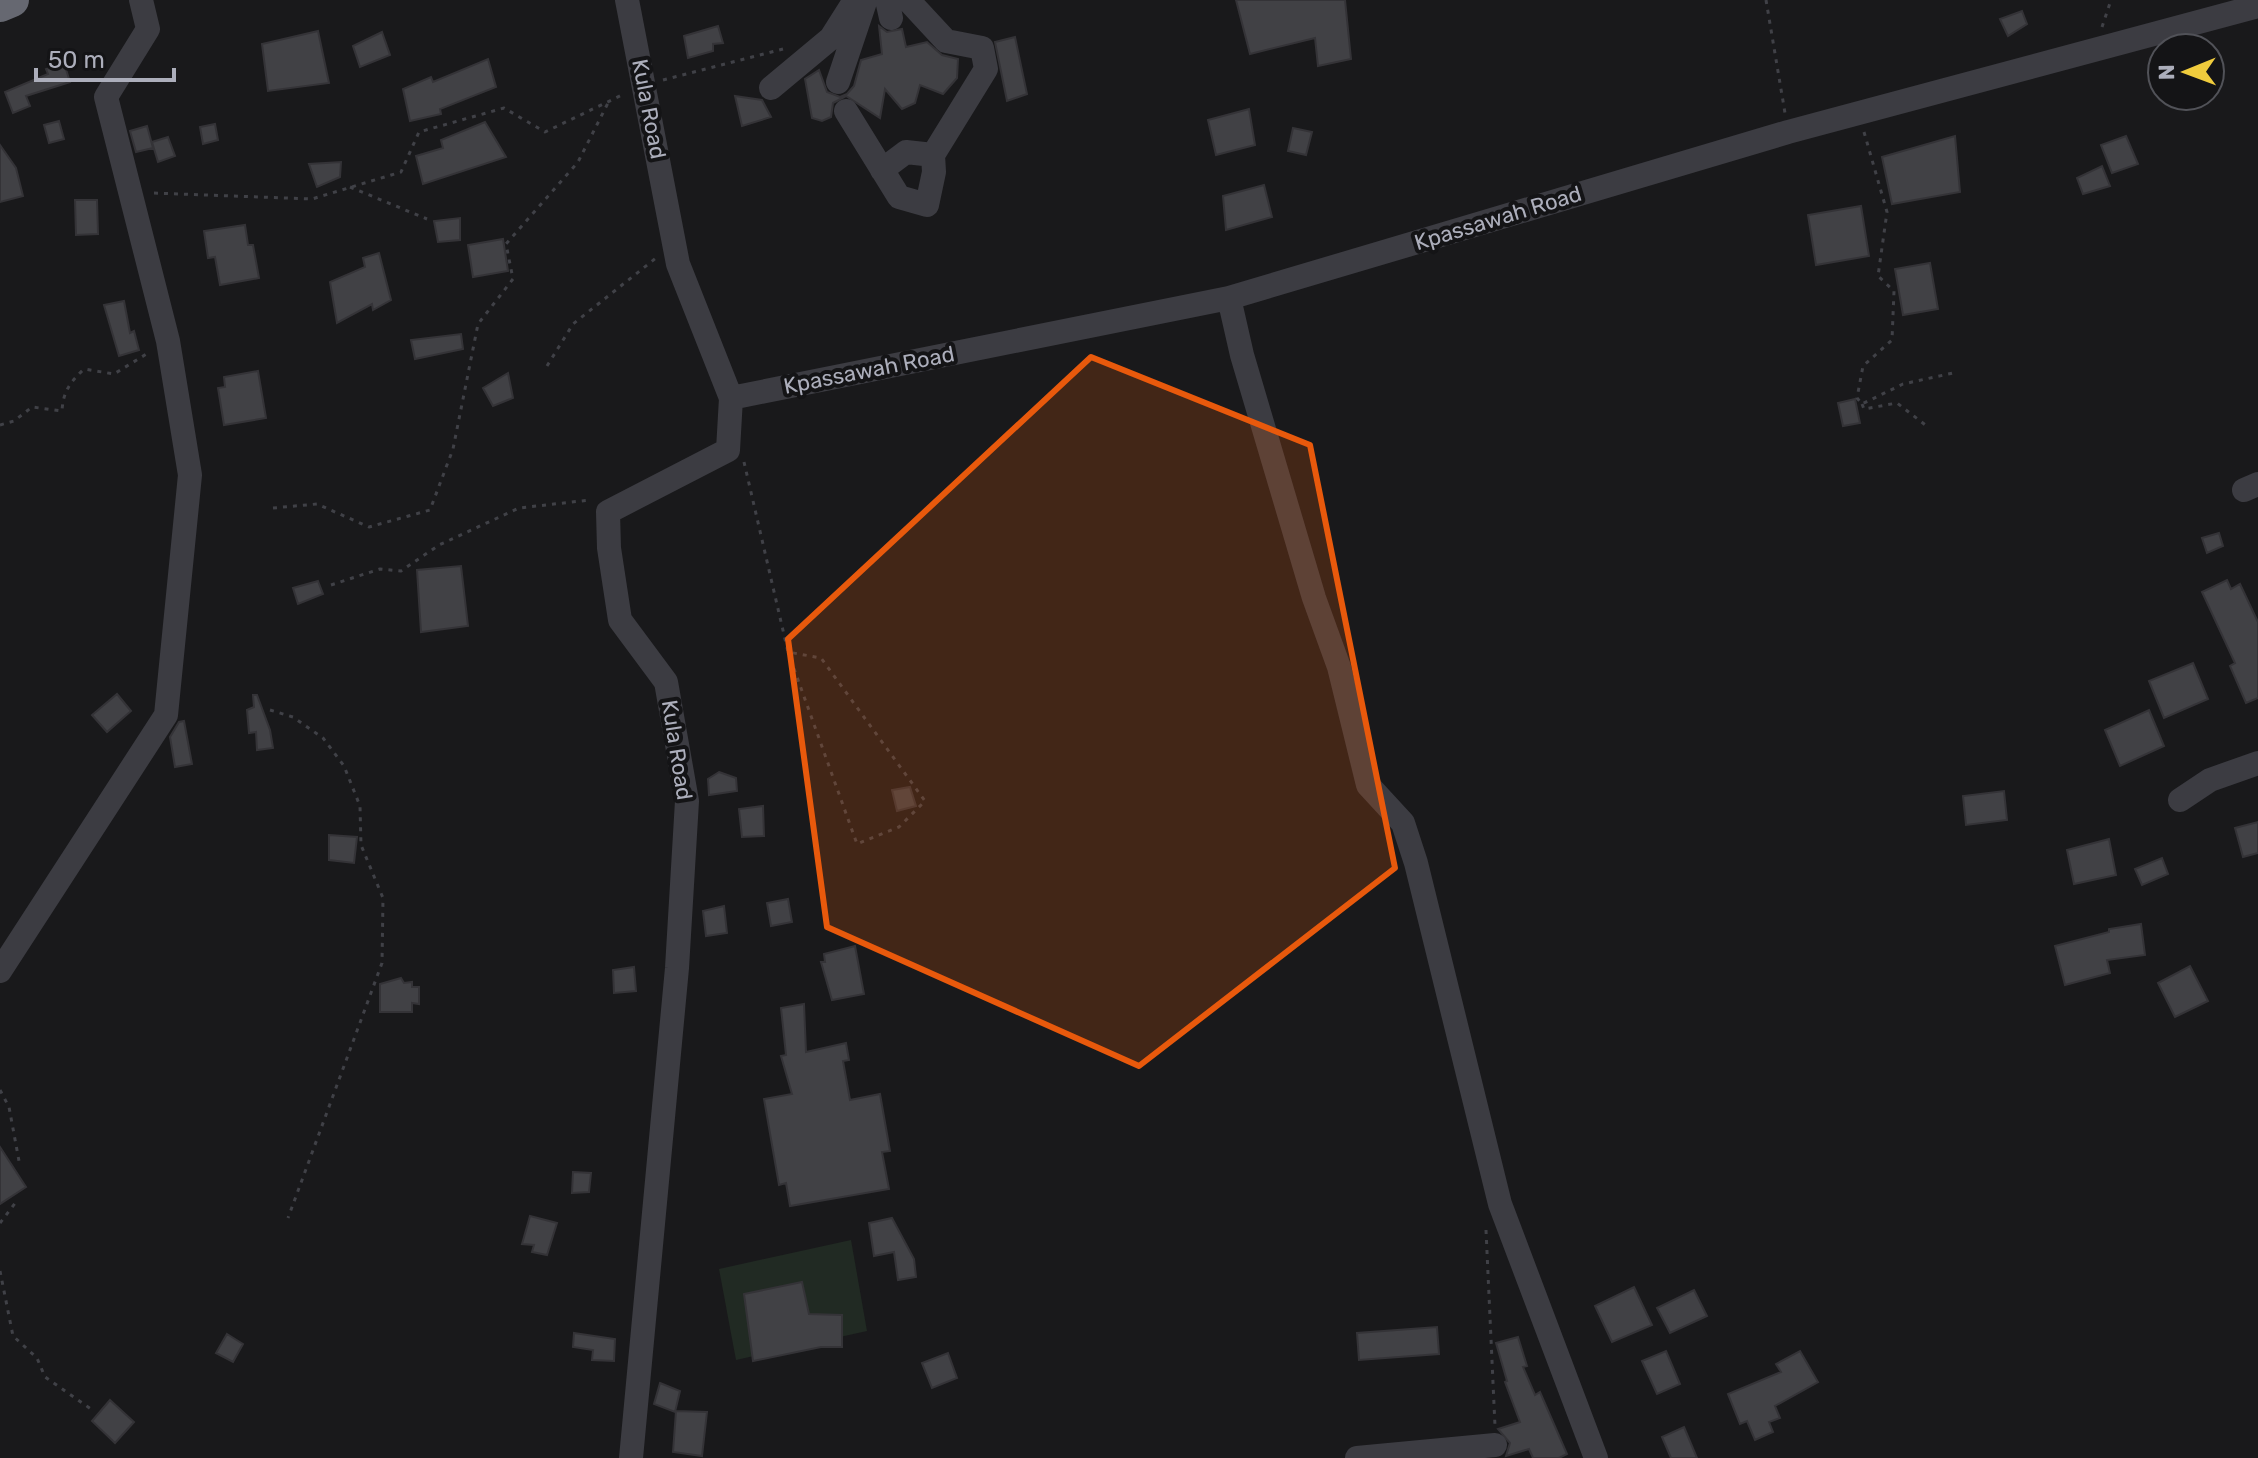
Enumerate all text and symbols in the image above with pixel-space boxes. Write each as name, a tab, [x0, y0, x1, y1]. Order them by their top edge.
scale bar	[36, 32, 174, 82]
north arrow	[2146, 32, 2226, 112]
text: 50 m	[48, 46, 105, 74]
street label: Kula Road	[626, 57, 672, 161]
text: N	[2153, 64, 2180, 80]
street label: Kpassawah Road	[1411, 180, 1585, 256]
street label: Kpassawah Road	[781, 340, 957, 400]
street label: Kula Road	[656, 698, 698, 802]

